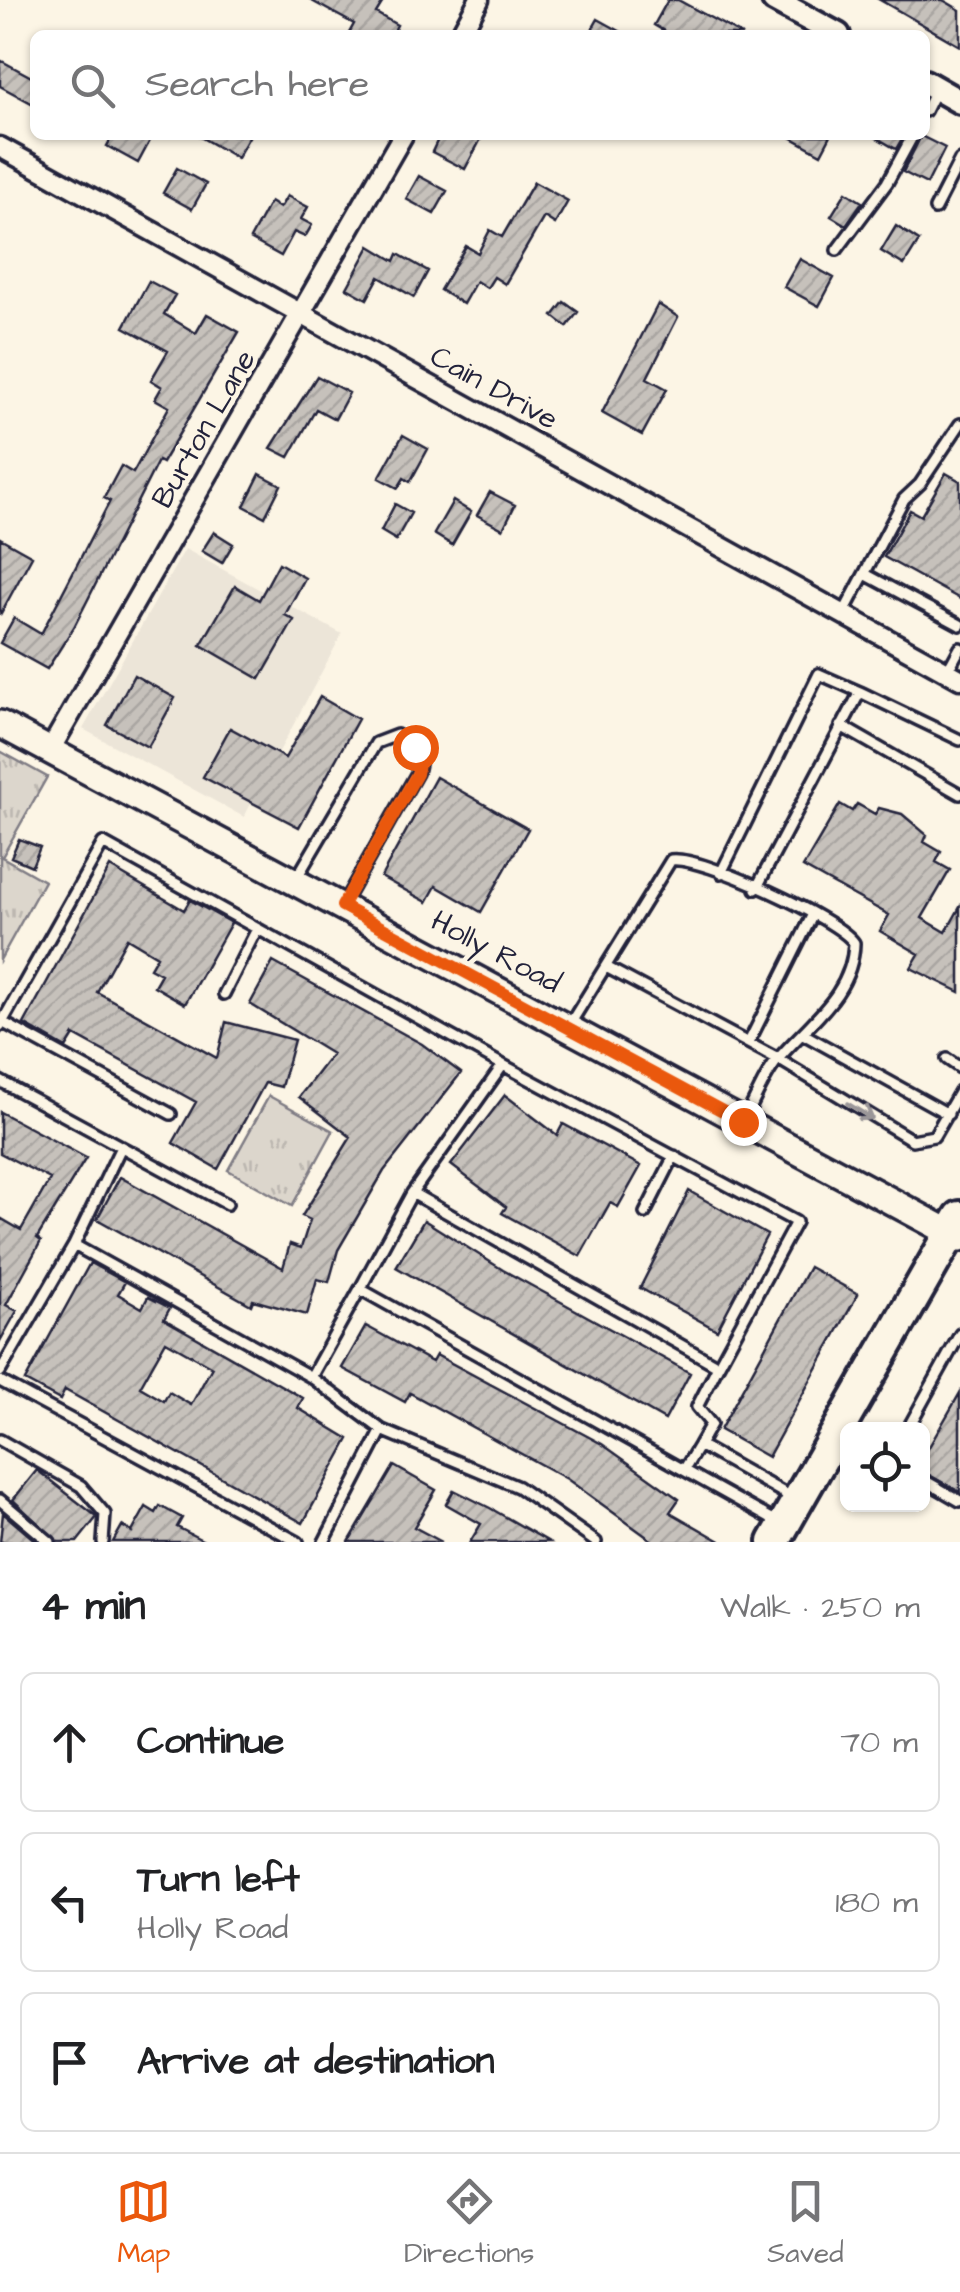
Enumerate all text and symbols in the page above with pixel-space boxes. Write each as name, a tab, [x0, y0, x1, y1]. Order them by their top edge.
search box	[30, 30, 930, 140]
icon: search	[65, 58, 120, 113]
text: Search here	[145, 59, 369, 111]
street label: Cain Drive	[422, 336, 566, 440]
street label: Burton Lane	[142, 342, 266, 516]
route start	[393, 725, 439, 771]
street label: Holly Road	[423, 900, 568, 1005]
route end	[721, 1100, 767, 1146]
one-way arrow	[845, 1101, 874, 1121]
map controls	[840, 1422, 930, 1512]
button: locate	[840, 1422, 930, 1512]
text: 4 min	[40, 1578, 145, 1636]
text: Walk · 250 m	[720, 1585, 920, 1630]
icon: ahead	[42, 1715, 97, 1770]
text: Continue	[137, 1716, 284, 1768]
text: 70 m	[840, 1720, 918, 1765]
text: Turn left	[137, 1854, 300, 1906]
icon: left	[42, 1875, 97, 1930]
text: 180 m	[835, 1880, 918, 1925]
text: Holly Road	[137, 1906, 288, 1951]
icon: arrive	[42, 2035, 97, 2090]
text: Arrive at destination	[137, 2036, 494, 2088]
tab: Map	[116, 2174, 171, 2273]
tab: Directions	[404, 2174, 534, 2273]
tab: Saved	[767, 2174, 844, 2273]

